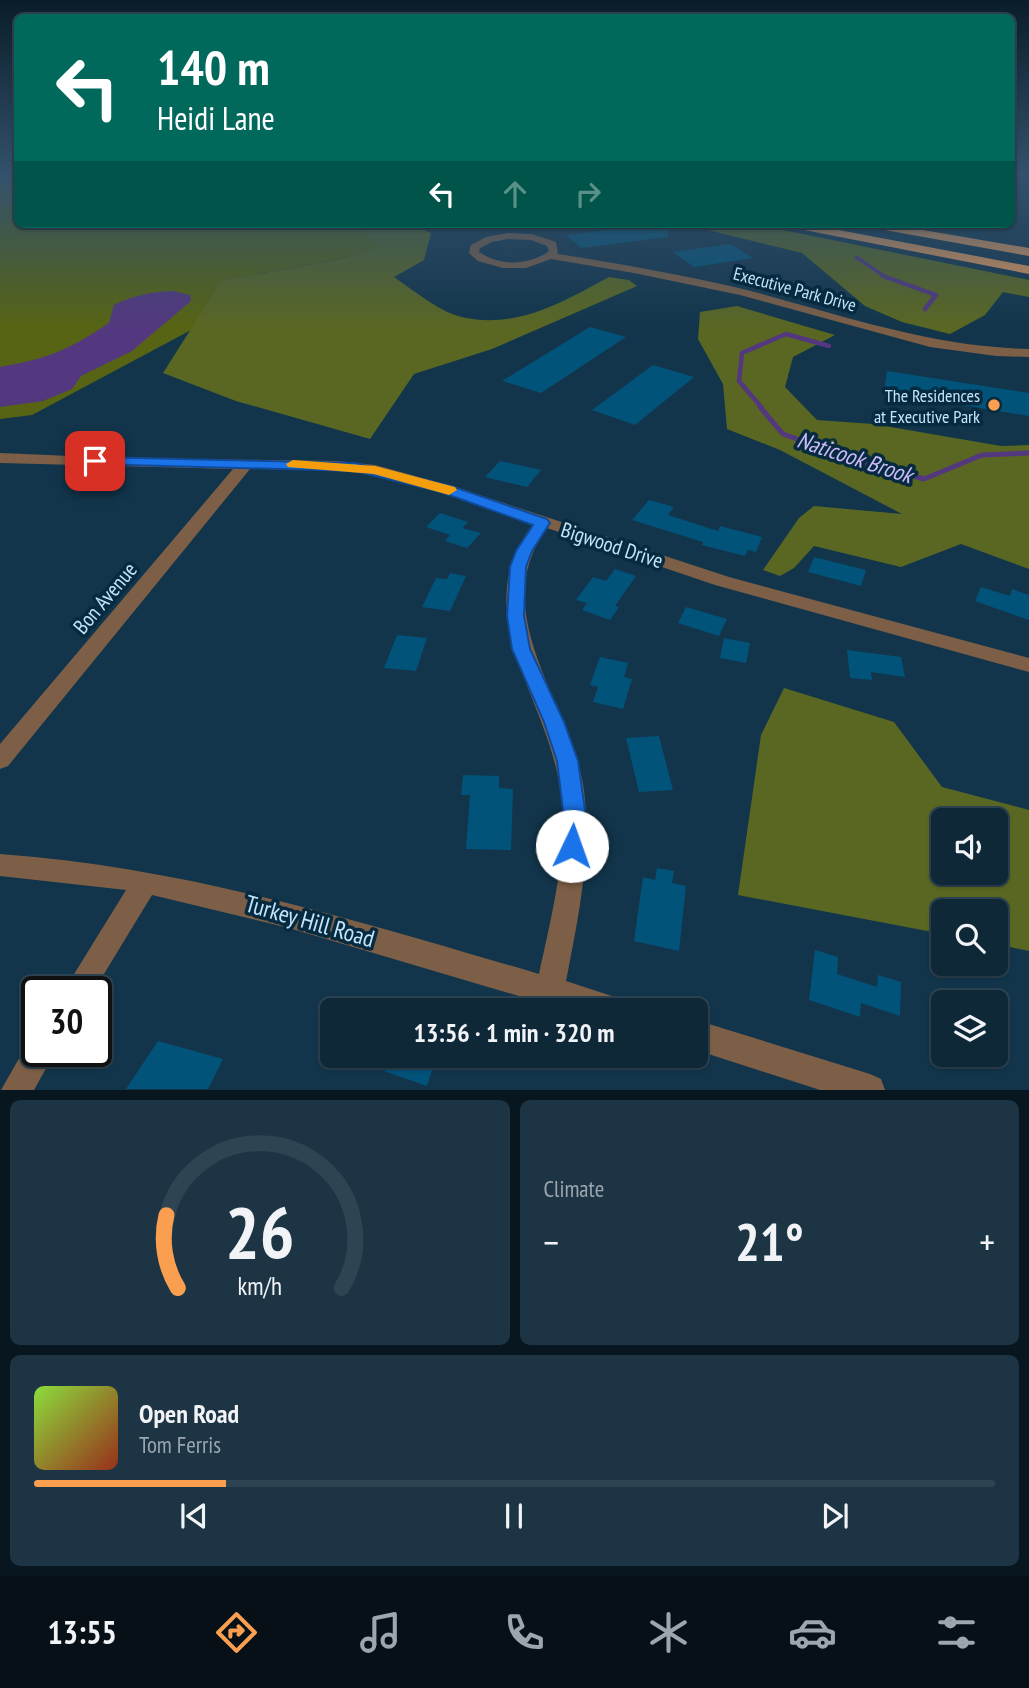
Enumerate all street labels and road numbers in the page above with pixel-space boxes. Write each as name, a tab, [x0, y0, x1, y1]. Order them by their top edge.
street label: Executive Park Drive	[731, 262, 859, 316]
street label: Bigwood Drive	[558, 516, 666, 574]
street label: Bon Avenue	[67, 557, 143, 639]
street label: Turkey Hill Road	[242, 888, 378, 954]

